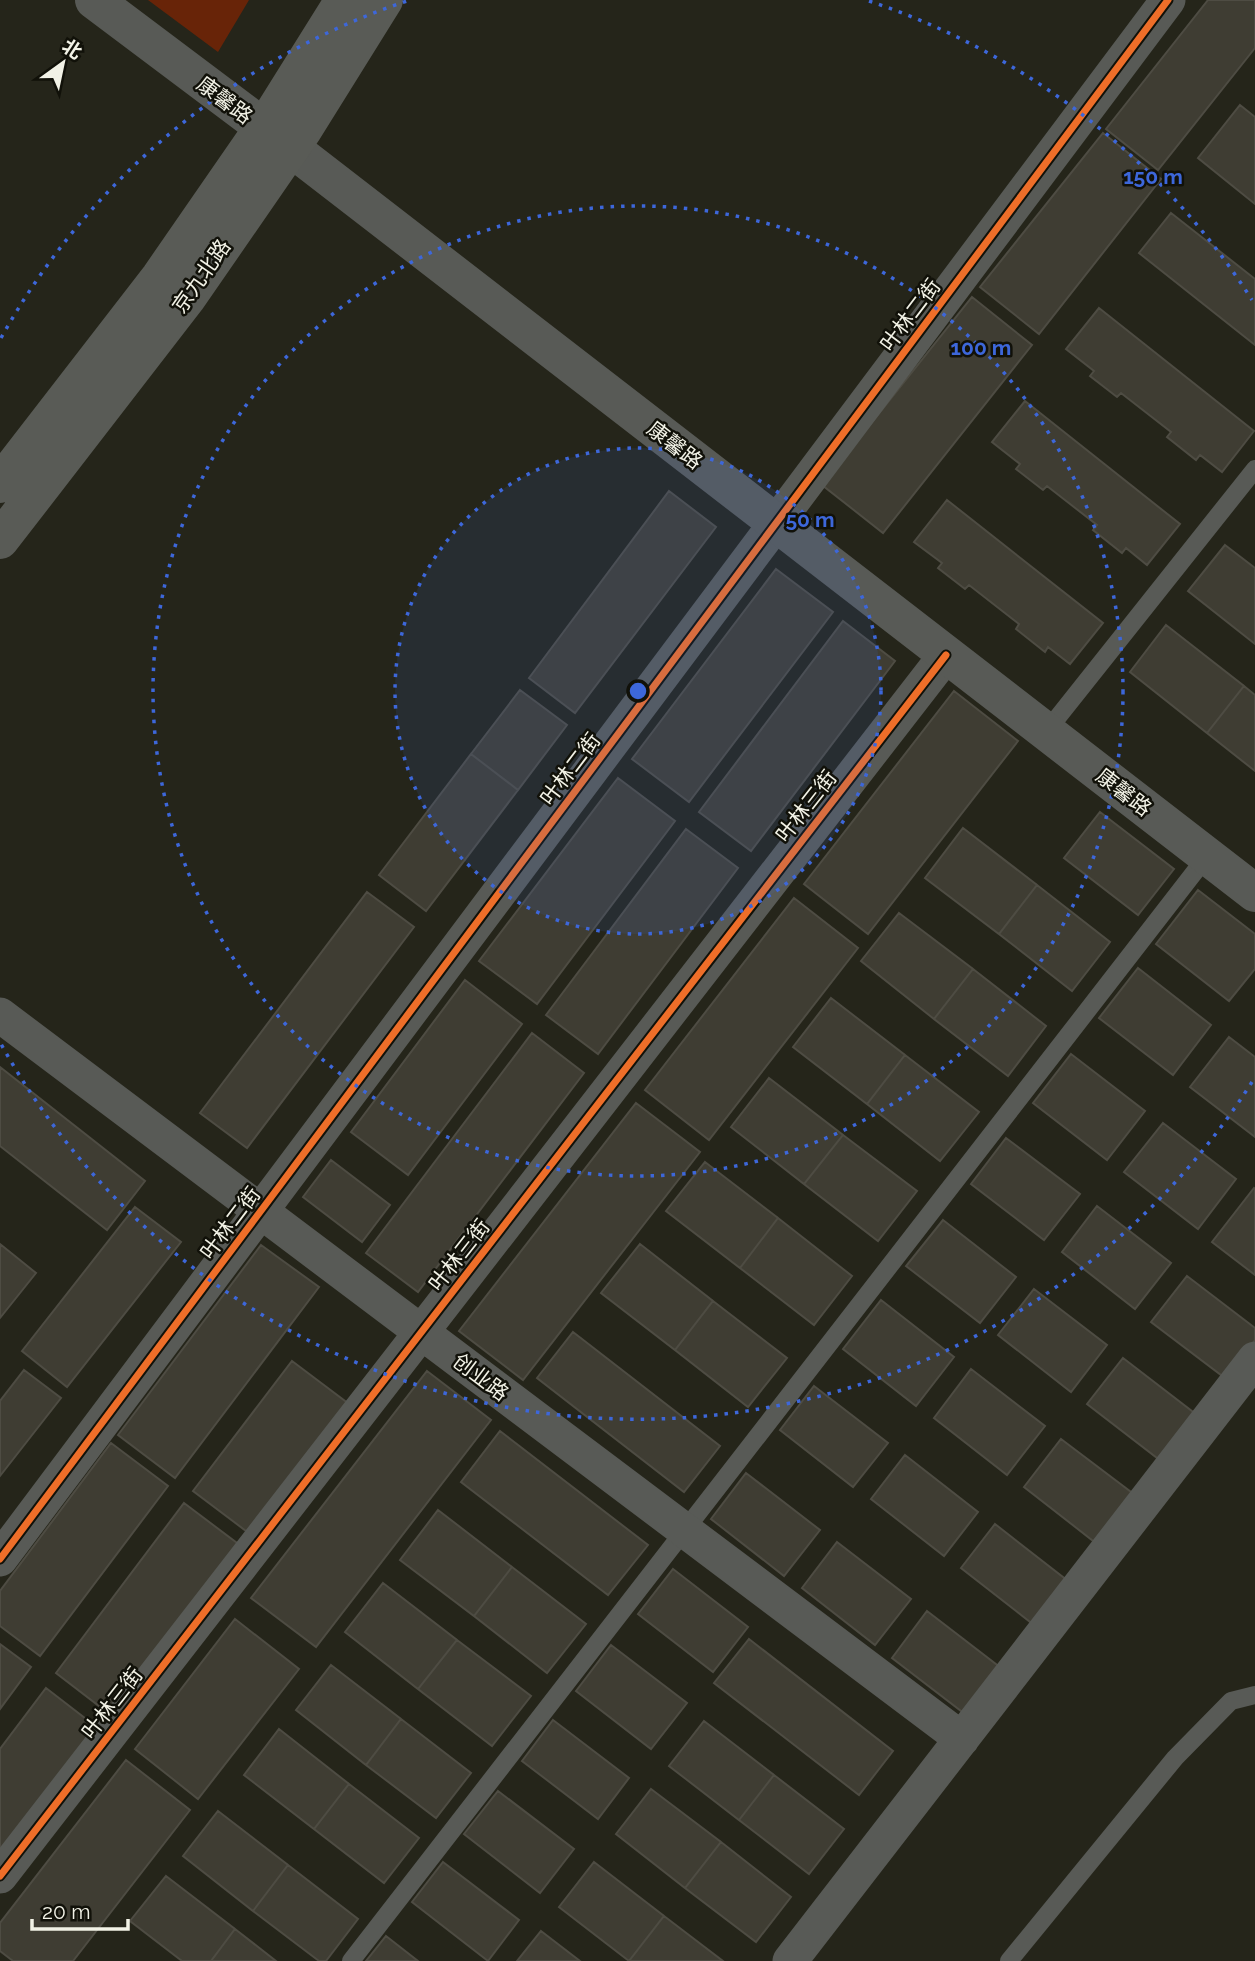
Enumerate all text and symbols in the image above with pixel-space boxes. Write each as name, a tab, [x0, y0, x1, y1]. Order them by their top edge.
north arrow	[28, 28, 98, 98]
text: 北	[58, 34, 86, 63]
street label: 康馨路	[192, 71, 258, 129]
text: 150 m	[1123, 164, 1183, 189]
street label: 京九北路	[167, 234, 235, 318]
street label: 叶林二街	[875, 274, 945, 356]
text: 100 m	[951, 335, 1011, 360]
street label: 康馨路	[642, 416, 708, 474]
text: 50 m	[785, 507, 835, 532]
centre of rings	[626, 679, 650, 703]
street label: 叶林二街	[535, 728, 605, 810]
street label: 康馨路	[1091, 763, 1157, 821]
street label: 叶林三街	[770, 765, 842, 847]
street label: 叶林二街	[195, 1182, 265, 1264]
street label: 叶林三街	[423, 1214, 495, 1296]
street label: 创业路	[448, 1348, 514, 1406]
street label: 叶林三街	[76, 1662, 148, 1744]
scale bar	[32, 1888, 128, 1932]
text: 20 m	[42, 1899, 90, 1924]

